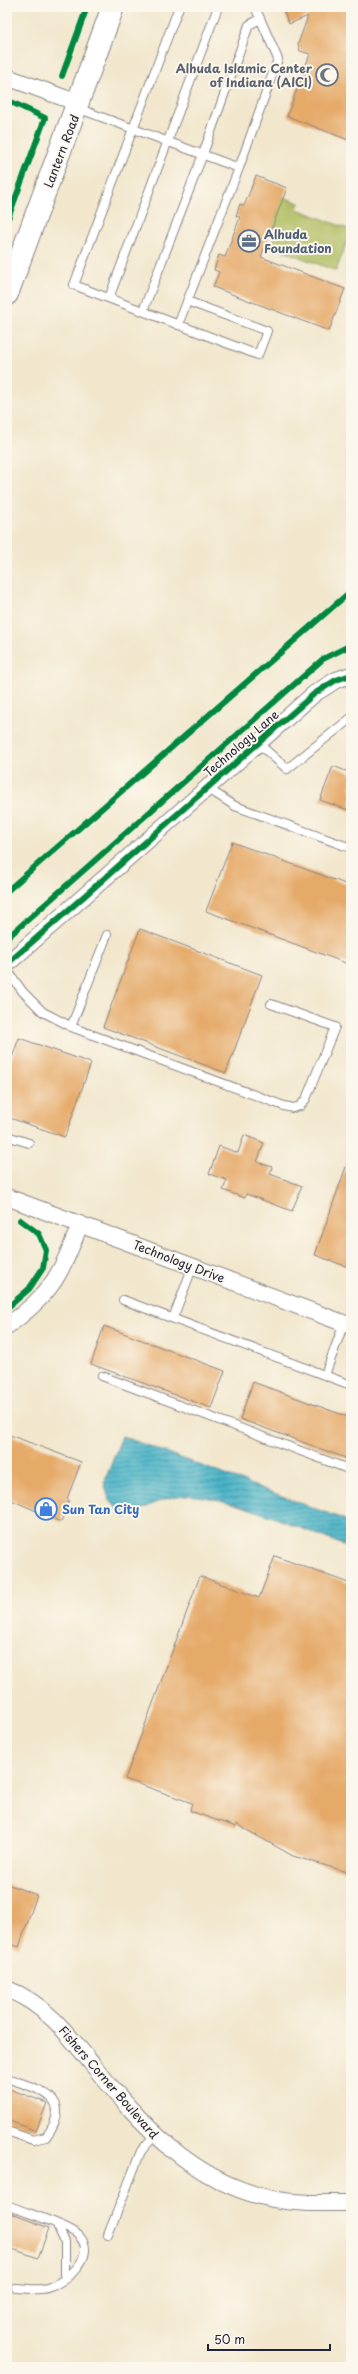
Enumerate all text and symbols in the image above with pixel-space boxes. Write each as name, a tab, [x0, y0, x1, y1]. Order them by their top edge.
place label: Alhuda Islamic Center of Indiana (AICI)	[176, 59, 313, 91]
mosque icon: Alhuda Islamic Center of Indiana (AICI)	[314, 62, 340, 88]
street label: Lantern Road	[39, 112, 83, 190]
place label: Alhuda Foundation	[264, 225, 332, 257]
office icon: Alhuda Foundation	[236, 228, 262, 254]
street label: Technology Lane	[200, 705, 283, 781]
street label: Technology Drive	[131, 1235, 227, 1287]
shop icon: Sun Tan City	[33, 1496, 59, 1522]
place label: Sun Tan City	[62, 1500, 139, 1518]
street label: Fishers Corner Boulevard	[55, 2022, 164, 2143]
scale bar	[208, 2326, 330, 2352]
text: 50 m	[214, 2330, 245, 2348]

